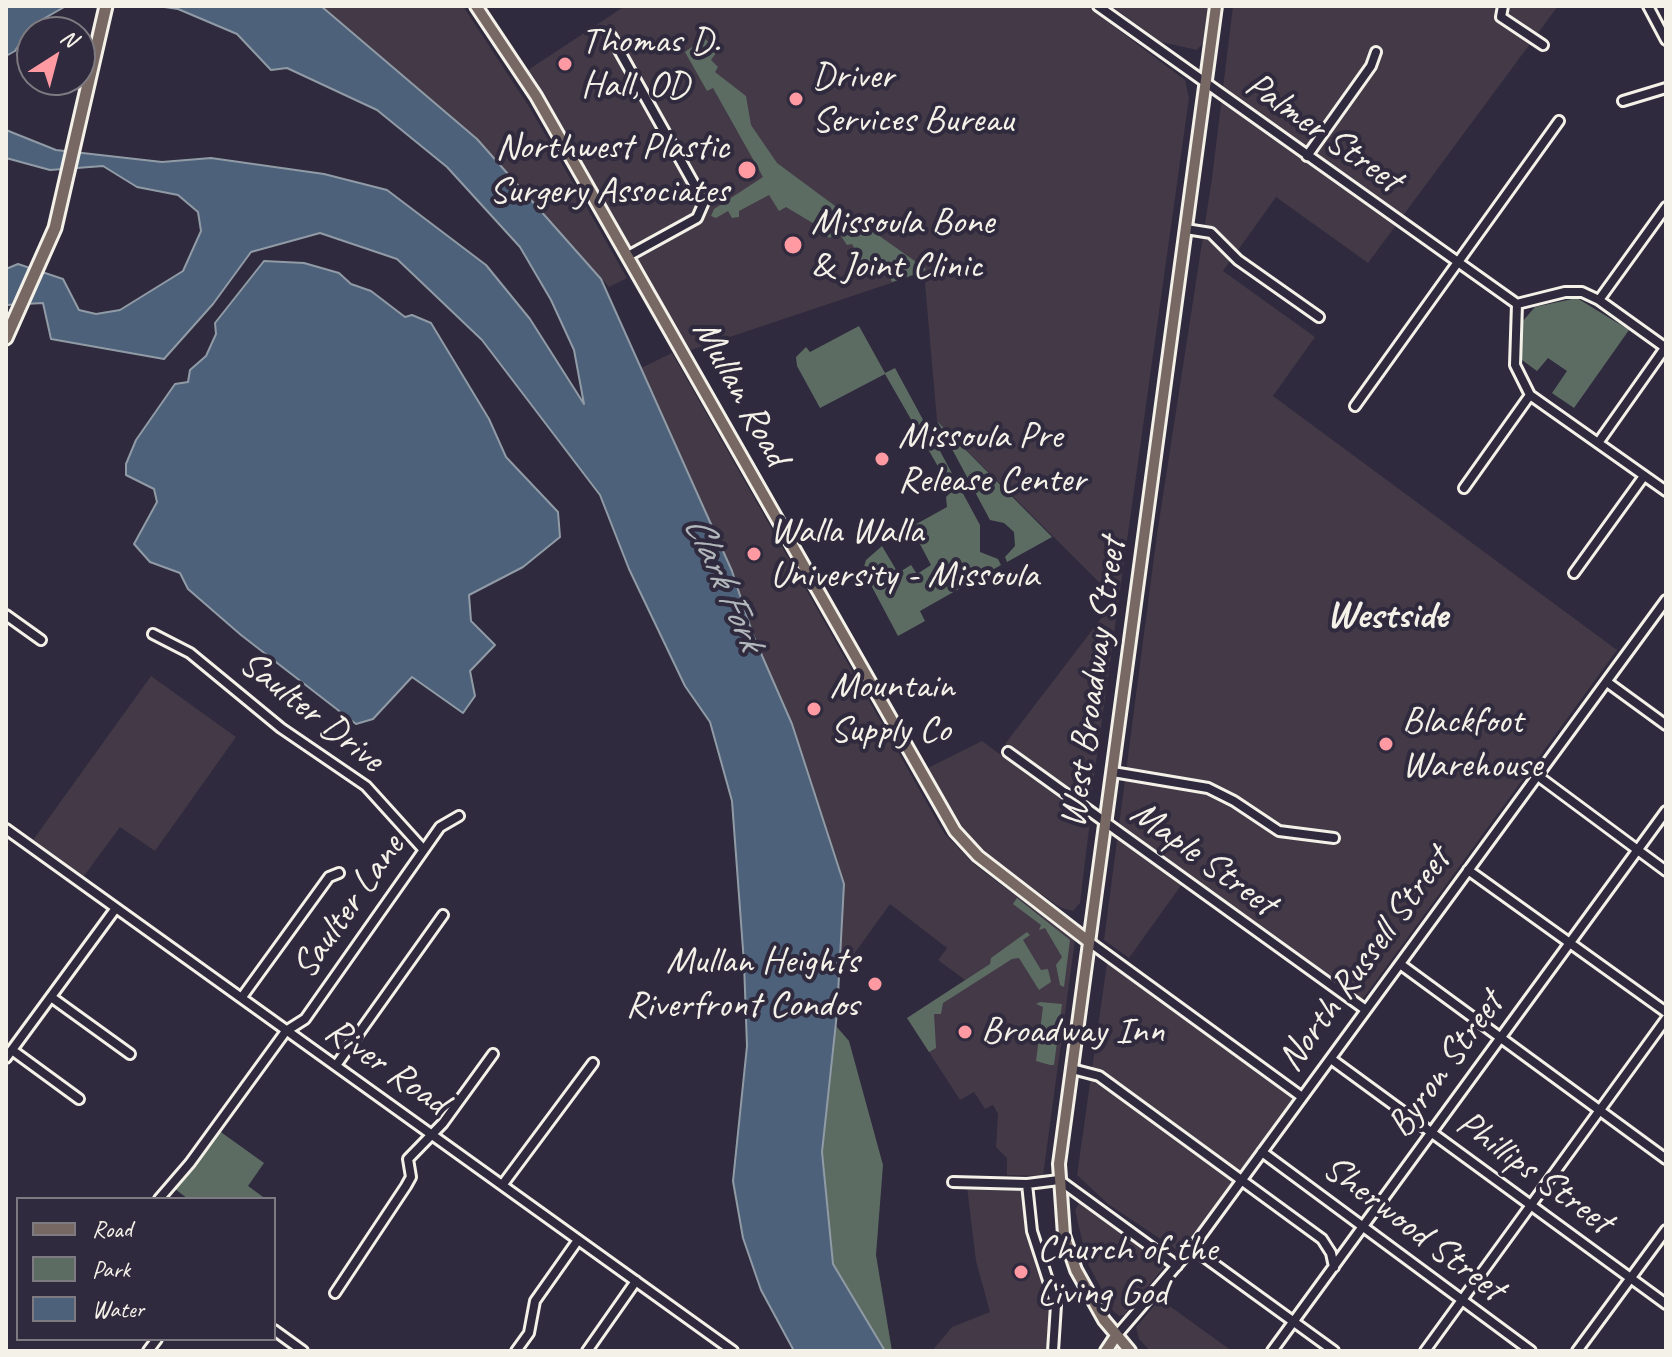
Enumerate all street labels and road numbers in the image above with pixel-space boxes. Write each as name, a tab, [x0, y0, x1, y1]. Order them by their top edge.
street label: Palmer Street	[1236, 63, 1410, 203]
street label: Mullan Road	[681, 312, 799, 474]
street label: West Broadway Street	[1051, 535, 1137, 831]
street label: Saulter Drive	[229, 641, 393, 783]
street label: Maple Street	[1121, 791, 1285, 927]
street label: Saulter Lane	[283, 826, 415, 988]
street label: North Russell Street	[1269, 839, 1461, 1081]
street label: Byron Street	[1378, 983, 1514, 1147]
street label: River Road	[316, 1008, 456, 1126]
street label: Phillips Street	[1447, 1101, 1621, 1245]
street label: Sherwood Street	[1313, 1146, 1513, 1312]

